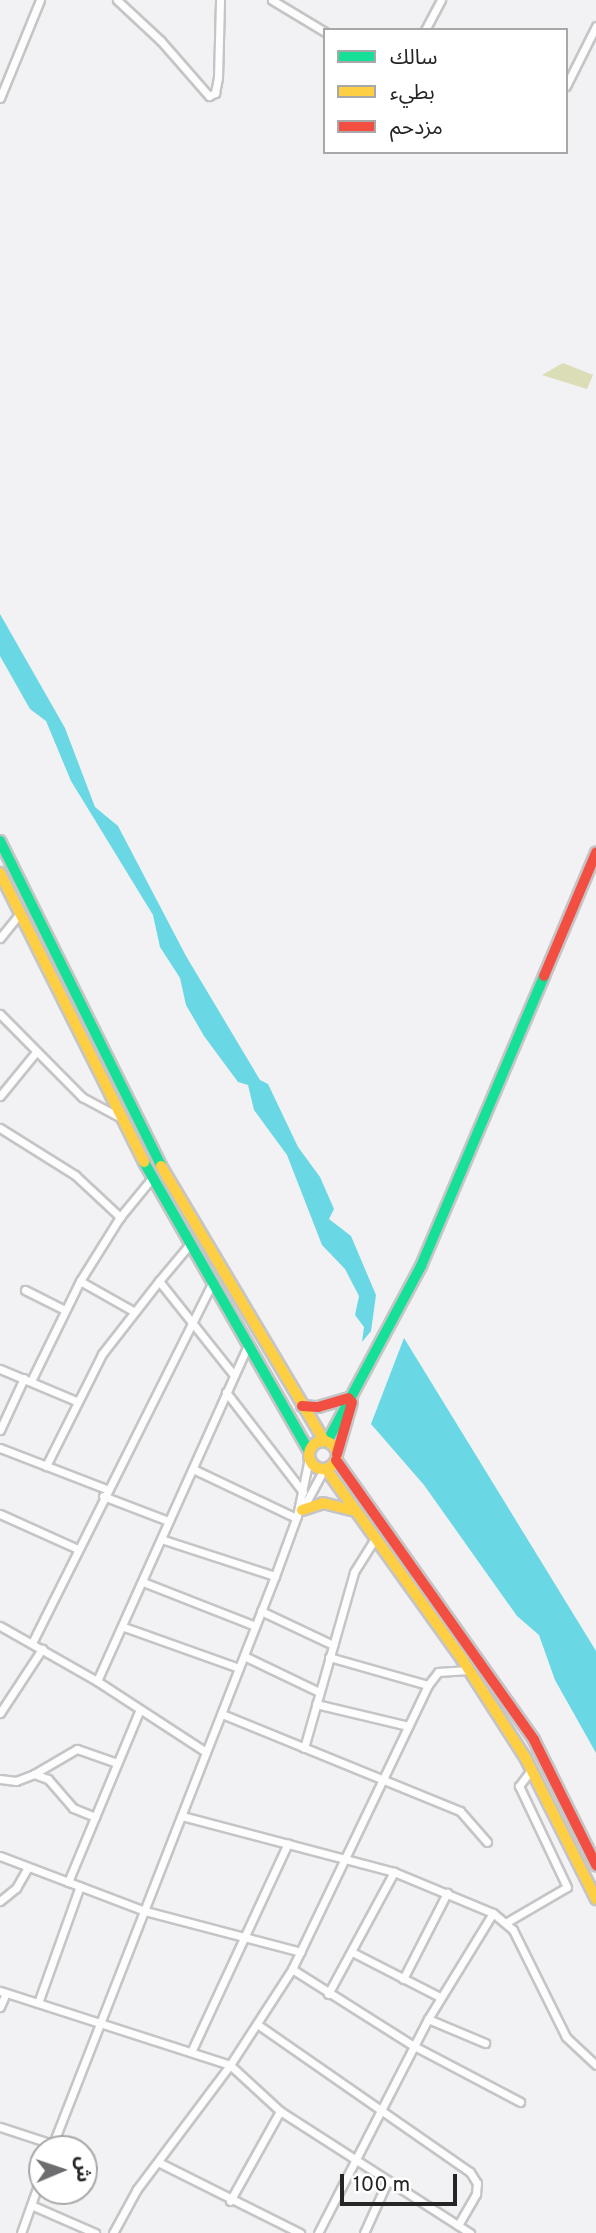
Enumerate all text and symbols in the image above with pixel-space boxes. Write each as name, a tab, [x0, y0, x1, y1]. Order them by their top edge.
legend	[323, 28, 568, 154]
text: سالك	[390, 45, 437, 72]
text: بطيء	[390, 80, 435, 107]
text: مزدحم	[390, 115, 443, 142]
north arrow	[28, 2135, 98, 2205]
text: ش	[70, 2156, 94, 2183]
scale bar	[344, 2160, 461, 2204]
text: 100 m	[353, 2172, 410, 2199]

